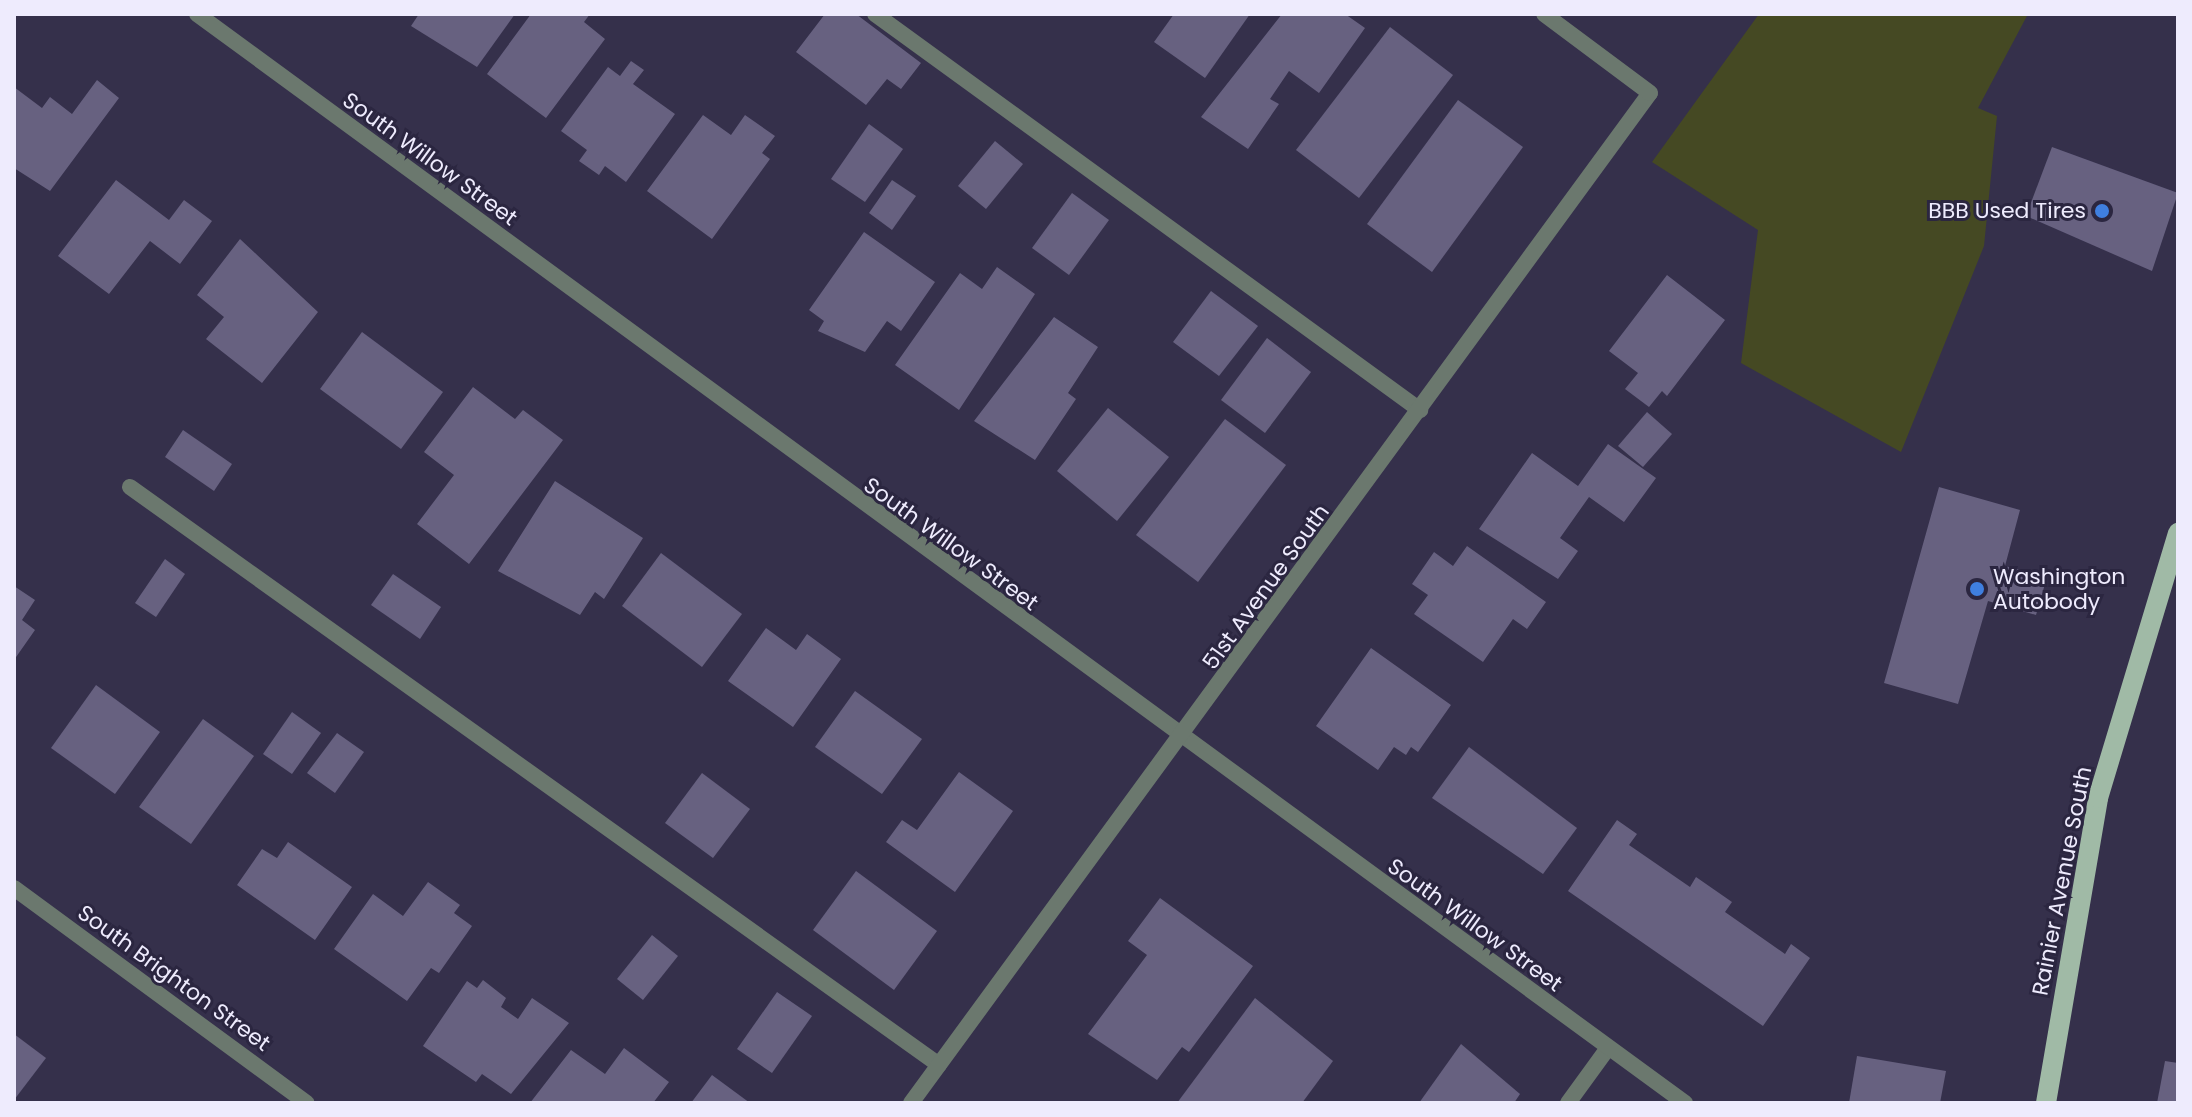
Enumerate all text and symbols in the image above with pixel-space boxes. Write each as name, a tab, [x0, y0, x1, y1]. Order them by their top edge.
street label: South Willow Street	[338, 87, 522, 231]
place label: BBB Used Tires	[1928, 198, 2086, 224]
marker: BBB Used Tires	[2093, 202, 2111, 220]
street label: South Willow Street	[859, 472, 1043, 616]
street label: 51st Avenue South	[1197, 499, 1335, 675]
place label: Washington Autobody	[1993, 563, 2125, 614]
marker: Washington Autobody	[1968, 580, 1986, 598]
street label: Rainier Avenue South	[2027, 764, 2097, 998]
street label: South Willow Street	[1383, 853, 1567, 997]
street label: South Brighton Street	[73, 899, 275, 1057]

